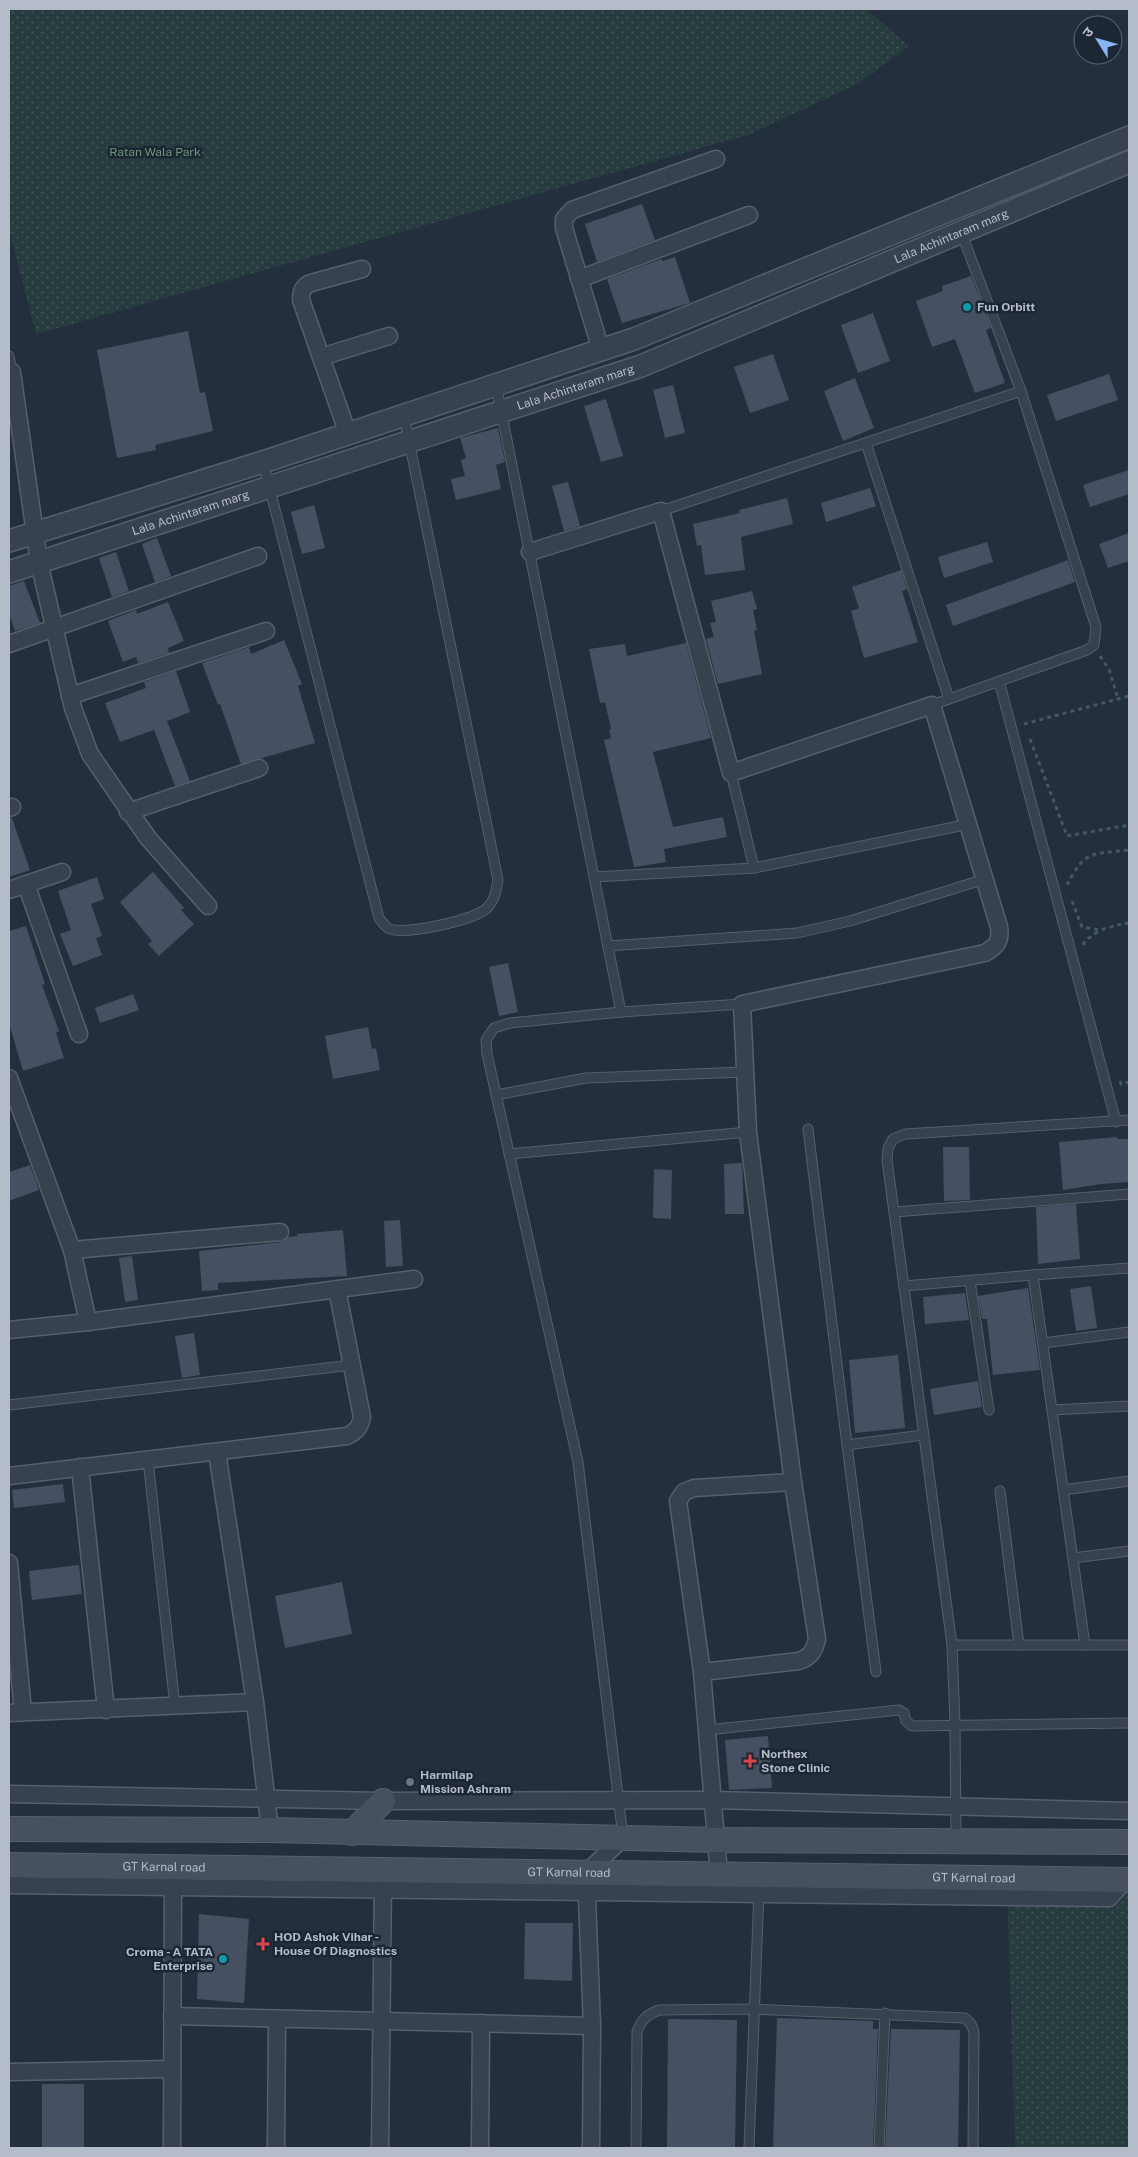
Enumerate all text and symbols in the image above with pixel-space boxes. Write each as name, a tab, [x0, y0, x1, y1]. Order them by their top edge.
north arrow	[1073, 15, 1123, 65]
text: उ	[1079, 23, 1097, 40]
park label: Ratan Wala Park	[109, 145, 201, 159]
street label: Lala Achintaram marg	[892, 206, 1011, 266]
place label: Fun Orbitt	[977, 300, 1035, 314]
marker: Fun Orbitt	[961, 301, 973, 313]
street label: Lala Achintaram marg	[515, 362, 636, 413]
street label: Lala Achintaram marg	[130, 487, 251, 538]
place label: Northex Stone Clinic	[761, 1747, 831, 1775]
marker: Northex Stone Clinic	[743, 1754, 757, 1768]
place label: Harmilap Mission Ashram	[420, 1768, 511, 1796]
marker: Harmilap Mission Ashram	[404, 1776, 416, 1788]
street label: GT Karnal road	[122, 1860, 206, 1875]
street label: GT Karnal road	[527, 1865, 611, 1880]
street label: GT Karnal road	[932, 1870, 1016, 1885]
place label: HOD Ashok Vihar - House Of Diagnostics	[274, 1930, 397, 1958]
marker: HOD Ashok Vihar - House Of Diagnostics	[256, 1937, 270, 1951]
place label: Croma - A TATA Enterprise	[126, 1945, 213, 1973]
marker: Croma - A TATA Enterprise	[217, 1953, 229, 1965]

